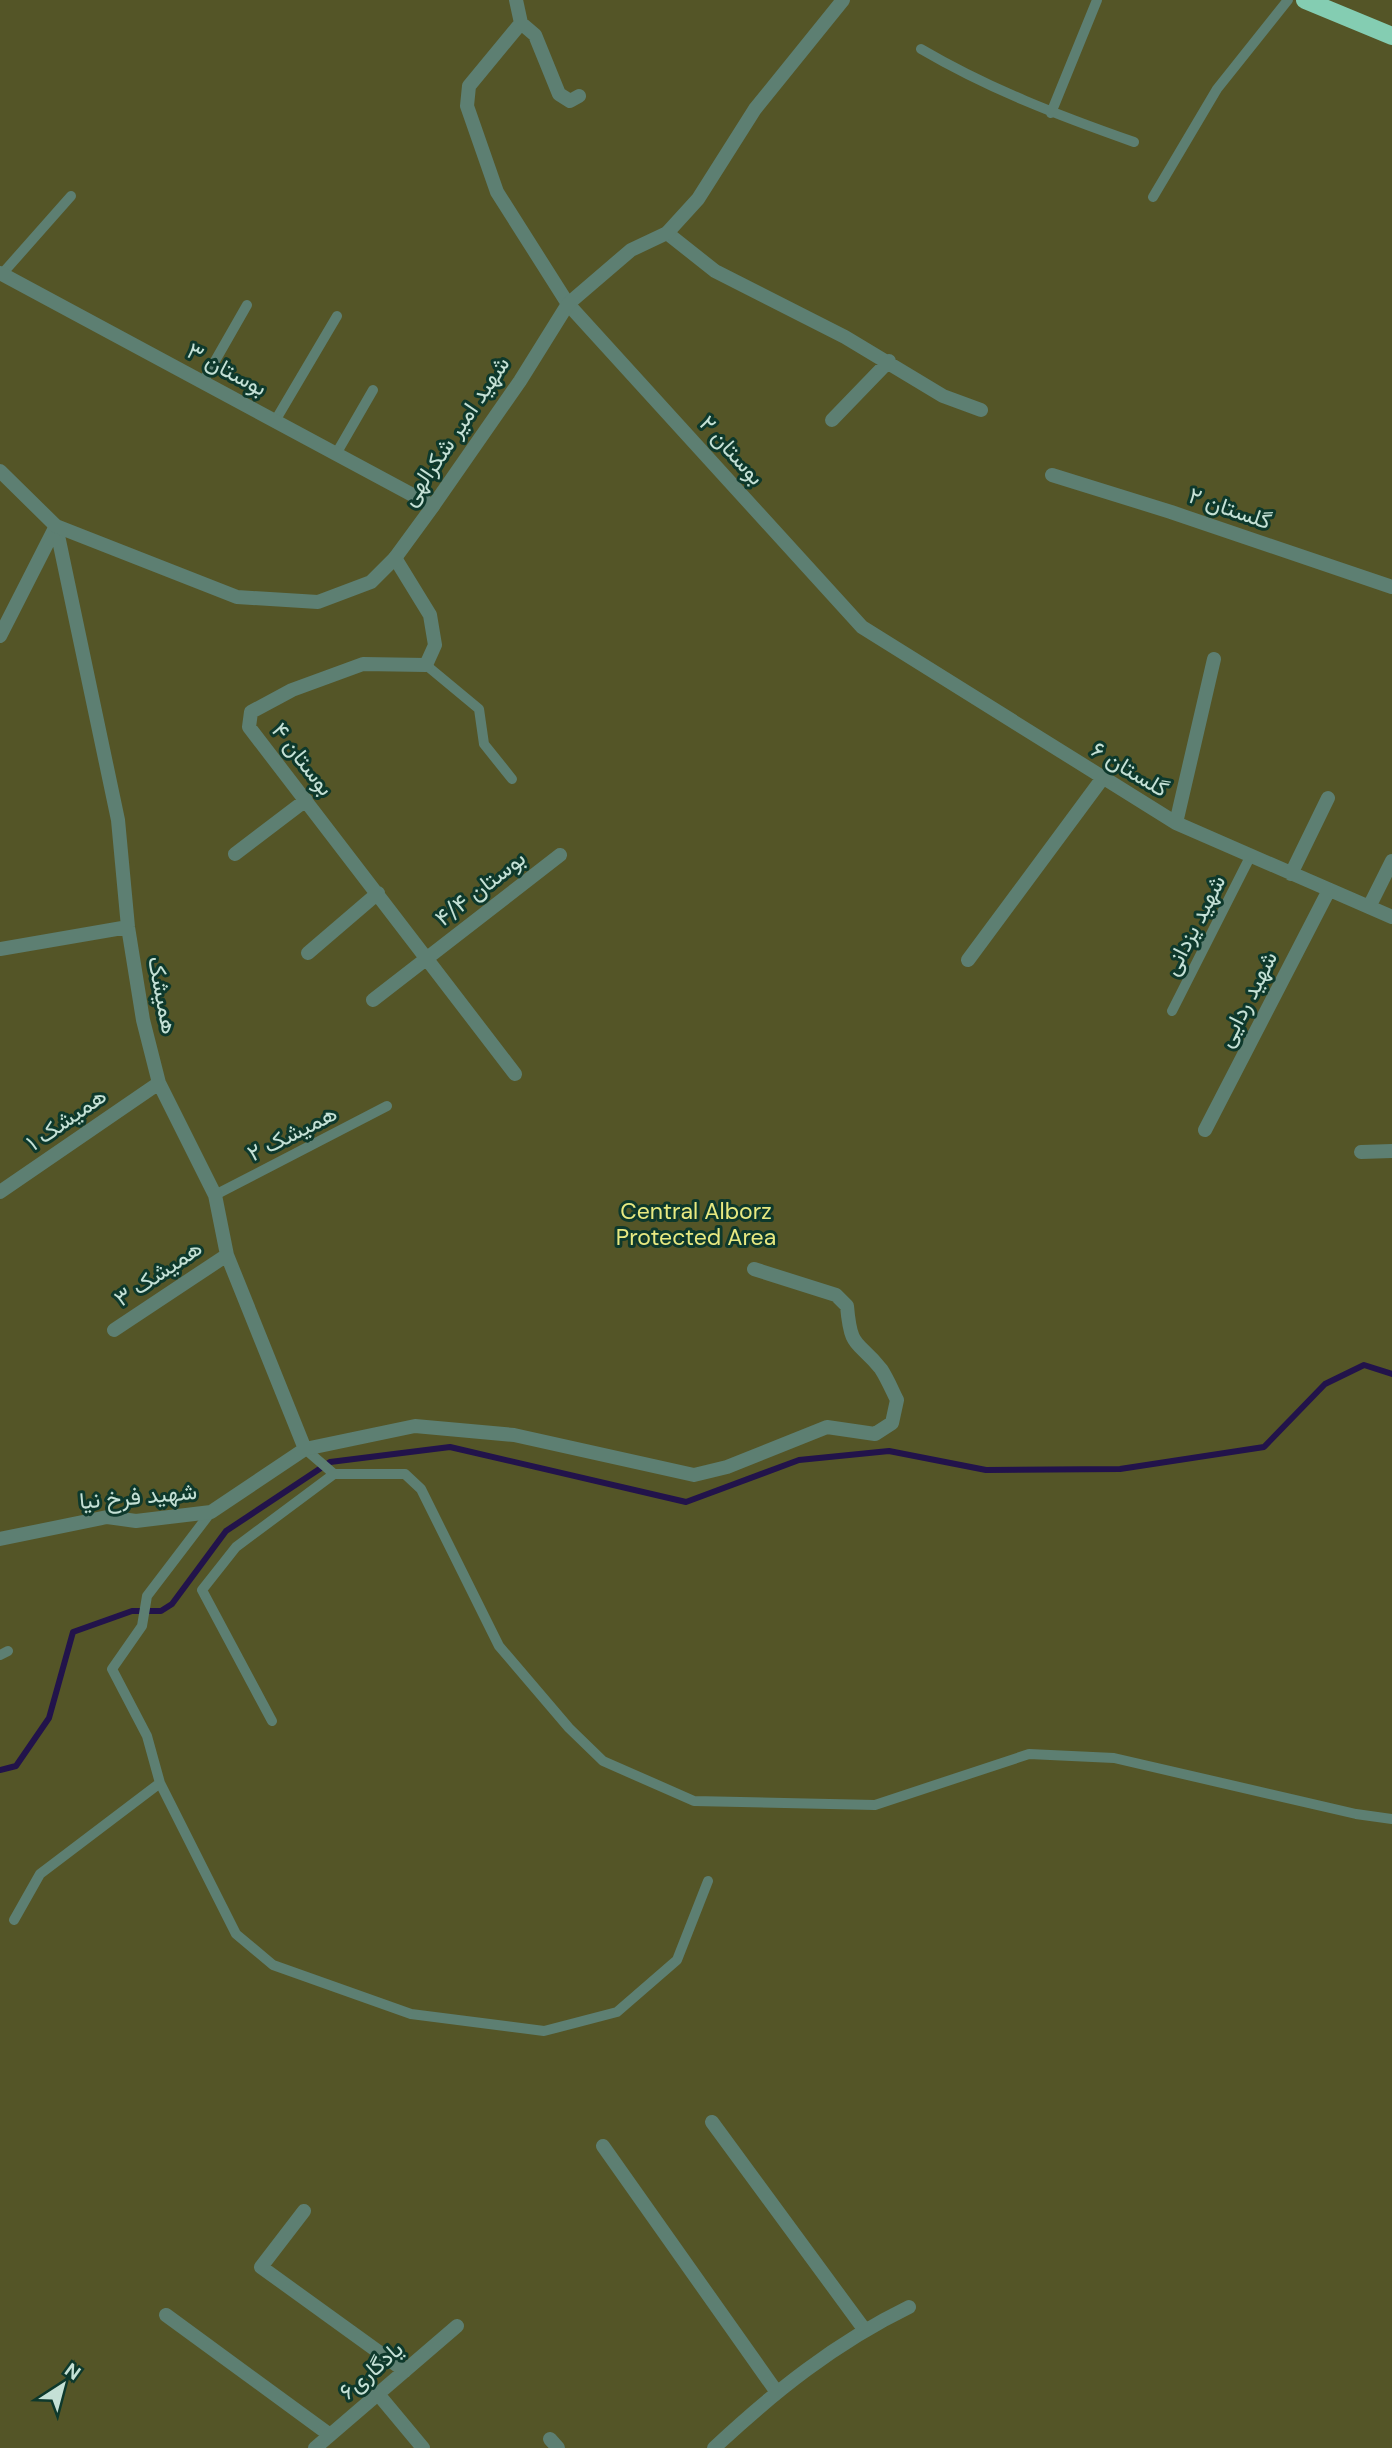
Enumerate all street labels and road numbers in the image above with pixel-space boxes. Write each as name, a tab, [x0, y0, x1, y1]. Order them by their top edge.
street label: بوستان ۳	[182, 335, 272, 403]
street label: شهید امیر شکرالهی	[394, 350, 516, 512]
street label: بوستان ۲	[693, 409, 771, 491]
street label: گلستان ۲	[1185, 480, 1275, 536]
street label: بوستان ۴	[265, 716, 341, 802]
street label: گلستان ۶	[1086, 734, 1174, 804]
street label: بوستان ۴/۴	[429, 843, 531, 933]
street label: شهید یزدانی	[1156, 870, 1232, 980]
street label: شهید ردایی	[1210, 946, 1284, 1052]
street label: همیشک	[141, 954, 185, 1036]
street label: همیشک ۱	[20, 1081, 112, 1157]
street label: همیشک ۲	[242, 1098, 342, 1168]
street label: همیشک ۳	[108, 1233, 208, 1313]
street label: شهید فرخ نیا	[78, 1476, 198, 1517]
street label: یادگاری۶	[333, 2334, 409, 2406]

